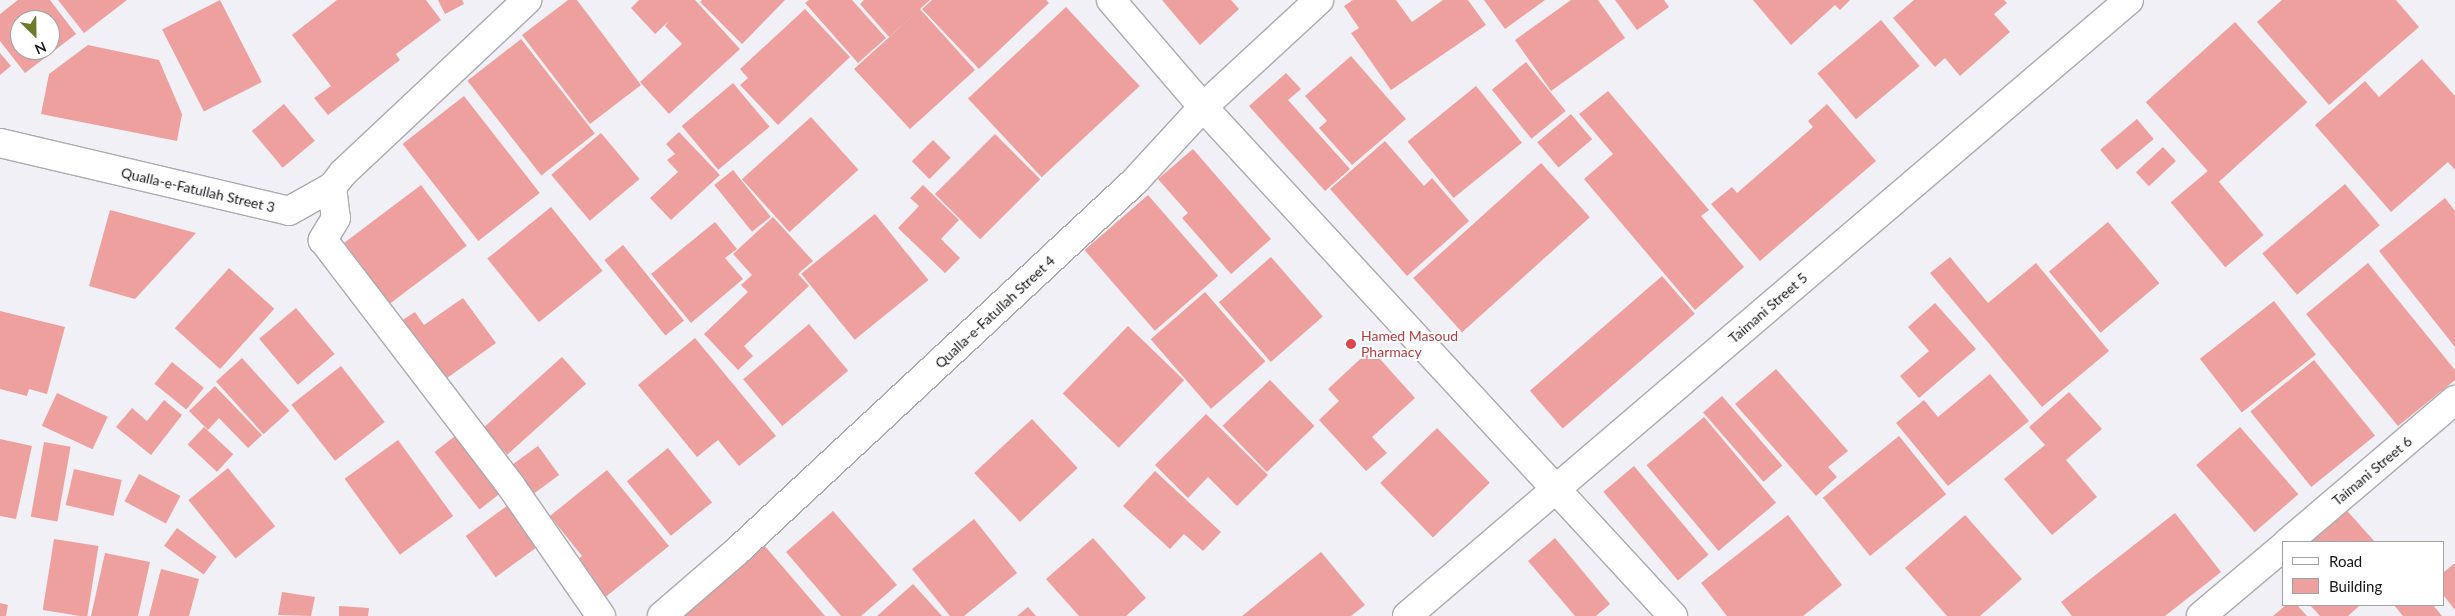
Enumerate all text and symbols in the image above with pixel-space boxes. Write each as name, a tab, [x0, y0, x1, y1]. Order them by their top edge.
north arrow	[10, 10, 60, 60]
text: N	[32, 38, 49, 58]
street label: Qualla-e-Fatullah Street 3	[119, 164, 277, 216]
street label: Qualla-e-Fatullah Street 4	[932, 252, 1058, 372]
street label: Taimani Street 5	[1725, 269, 1811, 347]
place label: Hamed Masoud Pharmacy	[1361, 328, 1458, 361]
marker: Hamed Masoud Pharmacy	[1345, 338, 1357, 350]
street label: Taimani Street 6	[2329, 433, 2415, 509]
legend	[2282, 541, 2445, 606]
text: Road	[2329, 552, 2362, 570]
text: Building	[2329, 577, 2382, 595]

